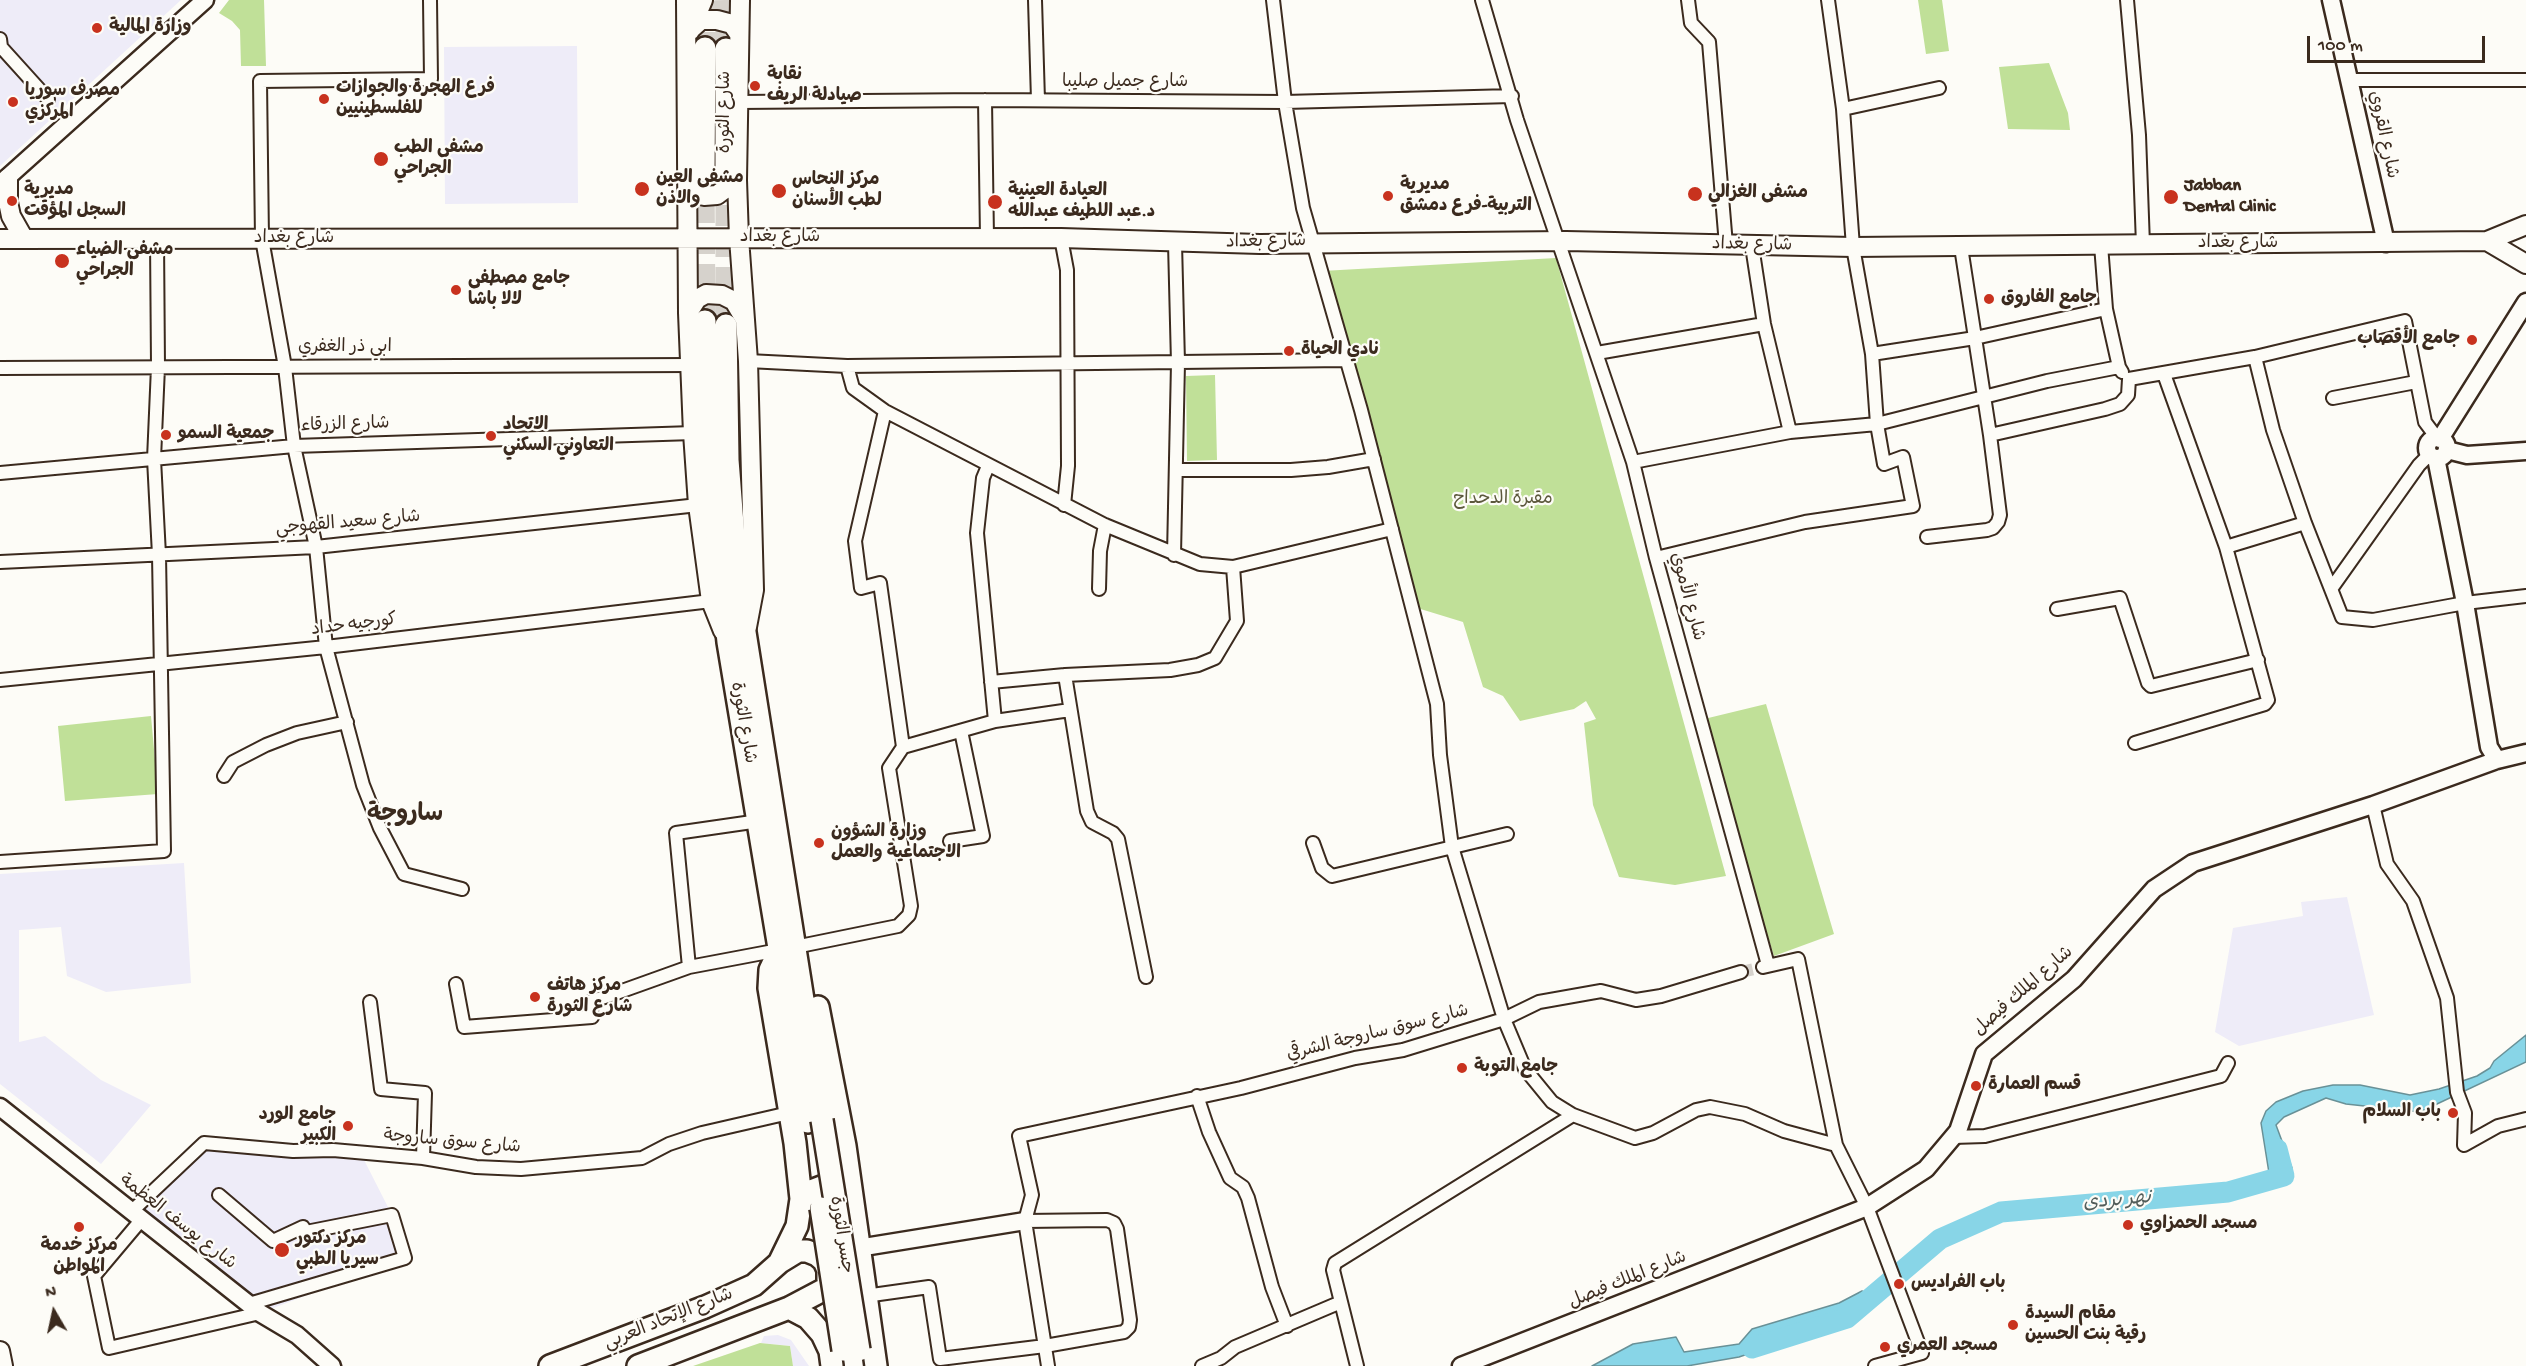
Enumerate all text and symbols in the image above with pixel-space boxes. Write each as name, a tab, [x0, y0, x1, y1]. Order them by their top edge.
place label: وزارة المالية	[109, 17, 192, 39]
marker: وزارة المالية	[90, 21, 104, 35]
scale bar	[2310, 24, 2488, 62]
text: 100 m	[2318, 36, 2363, 57]
place label: نقابة صيادلة الريف	[767, 65, 862, 107]
street label: شارع الثورة	[715, 71, 737, 153]
street label: شارع جميل صليبا	[1062, 72, 1188, 94]
place label: فرع الهجرة والجوازات للفلسطينيين	[336, 78, 495, 121]
marker: نقابة صيادلة الريف	[748, 79, 762, 93]
place label: مصرف سوريا المركزي	[25, 81, 120, 124]
street label: شارع القروي	[2362, 89, 2402, 181]
marker: فرع الهجرة والجوازات للفلسطينيين	[317, 92, 331, 106]
marker: مصرف سوريا المركزي	[6, 95, 20, 109]
place label: مشفى الطب الجراحي	[394, 138, 484, 180]
marker: مشفى الطب الجراحي	[372, 150, 390, 168]
place label: مشفى العين والاذن	[656, 168, 744, 210]
place label: مركز النحاس لطب الأسنان	[792, 170, 882, 213]
place label: مديرية التربية-فرع دمشق	[1400, 175, 1532, 218]
place label: Jabban Dental Clinic	[2184, 176, 2275, 219]
place label: مديرية السجل المؤقت	[24, 180, 126, 222]
marker: مشفى العين والاذن	[633, 180, 651, 198]
place label: العيادة العينية د.عبد اللطيف عبدالله	[1008, 181, 1155, 224]
marker: مركز النحاس لطب الأسنان	[770, 182, 788, 200]
place label: مشفى الغزالي	[1708, 183, 1808, 205]
marker: مشفى الغزالي	[1686, 185, 1704, 203]
marker: Jabban Dental Clinic	[2162, 188, 2180, 206]
marker: مديرية التربية-فرع دمشق	[1381, 189, 1395, 203]
marker: العيادة العينية د.عبد اللطيف عبدالله	[986, 193, 1004, 211]
marker: مديرية السجل المؤقت	[5, 194, 19, 208]
street label: شارع بغداد	[740, 227, 820, 249]
street label: شارع بغداد	[254, 228, 334, 250]
street label: شارع بغداد	[1226, 232, 1306, 254]
street label: شارع بغداد	[2198, 233, 2278, 255]
street label: شارع بغداد	[1712, 235, 1792, 257]
place label: مشفى الضياء الجراحي	[76, 240, 173, 282]
marker: مشفى الضياء الجراحي	[53, 252, 71, 270]
place label: جامع مصطفى لالا باشا	[468, 269, 570, 312]
marker: جامع مصطفى لالا باشا	[449, 283, 463, 297]
place label: جامع الفاروق	[2001, 288, 2097, 310]
marker: جامع الفاروق	[1982, 292, 1996, 306]
place label: جامع الأقصاب	[2357, 329, 2460, 351]
marker: جامع الأقصاب	[2465, 333, 2479, 347]
street label: ابي ذر الغفري	[298, 337, 392, 359]
place label: نادي الحياة	[1301, 340, 1379, 362]
marker: نادي الحياة	[1282, 344, 1296, 358]
street label: شارع الزرقاء	[300, 414, 390, 438]
place label: الاتحاد التعاوني السكني	[503, 415, 614, 458]
place label: جمعية السمو	[178, 424, 274, 446]
marker: جمعية السمو	[159, 428, 173, 442]
marker: الاتحاد التعاوني السكني	[484, 429, 498, 443]
park label: مقبرة الدحداح	[1453, 489, 1553, 511]
street label: شارع سعيد القهوجي	[275, 507, 421, 541]
street label: شارع الأموي	[1664, 550, 1708, 644]
street label: كورجيه حداد	[310, 610, 398, 642]
street label: شارع الثورة	[724, 681, 760, 765]
district label: ساروجة	[367, 802, 443, 830]
place label: وزارة الشؤون الاجتماعية والعمل	[831, 822, 961, 864]
marker: وزارة الشؤون الاجتماعية والعمل	[812, 836, 826, 850]
street label: شارع الملك فيصل	[1970, 943, 2078, 1041]
place label: مركز هاتف شارع الثورة	[547, 976, 632, 1018]
marker: مركز هاتف شارع الثورة	[528, 990, 542, 1004]
street label: شارع سوق ساروجة الشرقي	[1285, 1001, 1471, 1067]
place label: جامع التوبة	[1474, 1057, 1558, 1079]
marker: جامع التوبة	[1455, 1061, 1469, 1075]
place label: قسم العمارة	[1988, 1075, 2081, 1097]
marker: قسم العمارة	[1969, 1079, 1983, 1093]
place label: باب السلام	[2363, 1102, 2441, 1124]
place label: جامع الورد الكبير	[259, 1105, 336, 1148]
marker: باب السلام	[2446, 1106, 2460, 1120]
marker: جامع الورد الكبير	[341, 1119, 355, 1133]
street label: شارع سوق ساروجة	[383, 1126, 521, 1160]
street label: شارع يوسف العظمة	[114, 1171, 240, 1275]
water label: نهر بردى	[2082, 1187, 2152, 1217]
street label: جسر الثورة	[823, 1195, 857, 1275]
place label: مسجد الحمزاوي	[2140, 1214, 2257, 1236]
marker: مسجد الحمزاوي	[2121, 1218, 2135, 1232]
marker: مركز خدمة المواطن	[72, 1220, 86, 1234]
place label: مركز دكتور سيريا الطبي	[296, 1229, 379, 1272]
place label: مركز خدمة المواطن	[40, 1236, 118, 1278]
marker: مركز دكتور سيريا الطبي	[273, 1241, 291, 1259]
street label: شارع الملك فيصل	[1566, 1247, 1690, 1315]
place label: باب الفراديس	[1911, 1273, 2006, 1295]
marker: باب الفراديس	[1892, 1277, 1906, 1291]
north arrow	[24, 1282, 84, 1342]
text: N	[44, 1284, 58, 1304]
street label: شارع الإتحاد العربي	[601, 1284, 737, 1356]
place label: مقام السيدة رقية بنت الحسين	[2025, 1304, 2146, 1346]
marker: مقام السيدة رقية بنت الحسين	[2006, 1318, 2020, 1332]
place label: مسجد العمري	[1897, 1336, 1998, 1358]
marker: مسجد العمري	[1878, 1340, 1892, 1354]

